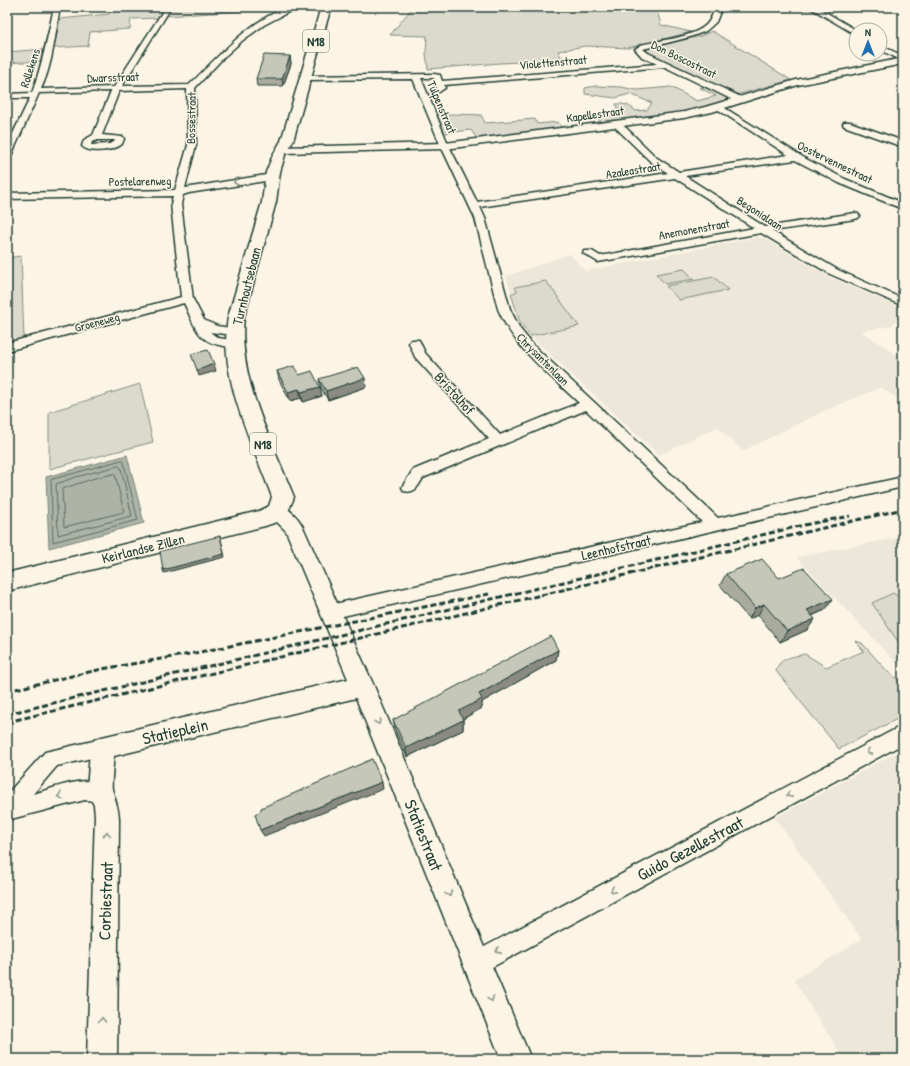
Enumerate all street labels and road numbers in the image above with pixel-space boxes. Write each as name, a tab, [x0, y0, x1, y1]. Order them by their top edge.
road number: N18	[303, 30, 329, 52]
street label: Don Boscostraat	[649, 36, 720, 83]
street label: Rollekens	[16, 46, 44, 90]
street label: Violettenstraat	[519, 51, 588, 73]
street label: Dwarsstraat	[87, 68, 140, 86]
street label: Tulpenstraat	[423, 78, 461, 137]
street label: Bossestraat	[182, 91, 200, 144]
street label: Kapellestraat	[565, 101, 626, 126]
street label: Oostervennestraat	[795, 136, 876, 188]
street label: Azaleastraat	[604, 157, 662, 183]
street label: Postelarenweg	[109, 172, 171, 190]
street label: Begonialaan	[734, 192, 786, 234]
street label: Anemonenstraat	[657, 214, 732, 244]
street label: Turnhoutsebaan	[227, 245, 265, 327]
street label: Groeneweg	[73, 308, 121, 336]
street label: Chrysantenlaan	[513, 329, 573, 389]
street label: Bristolhof	[431, 367, 479, 419]
road number: N18	[250, 433, 276, 455]
street label: Keirlandse Zillen	[100, 529, 186, 567]
street label: Leenhofstraat	[579, 530, 653, 564]
street label: Statieplein	[140, 712, 210, 750]
street label: Statiestraat	[399, 796, 449, 875]
street label: Guido Gezellestraat	[633, 810, 748, 886]
street label: Corbiestraat	[92, 860, 118, 941]

